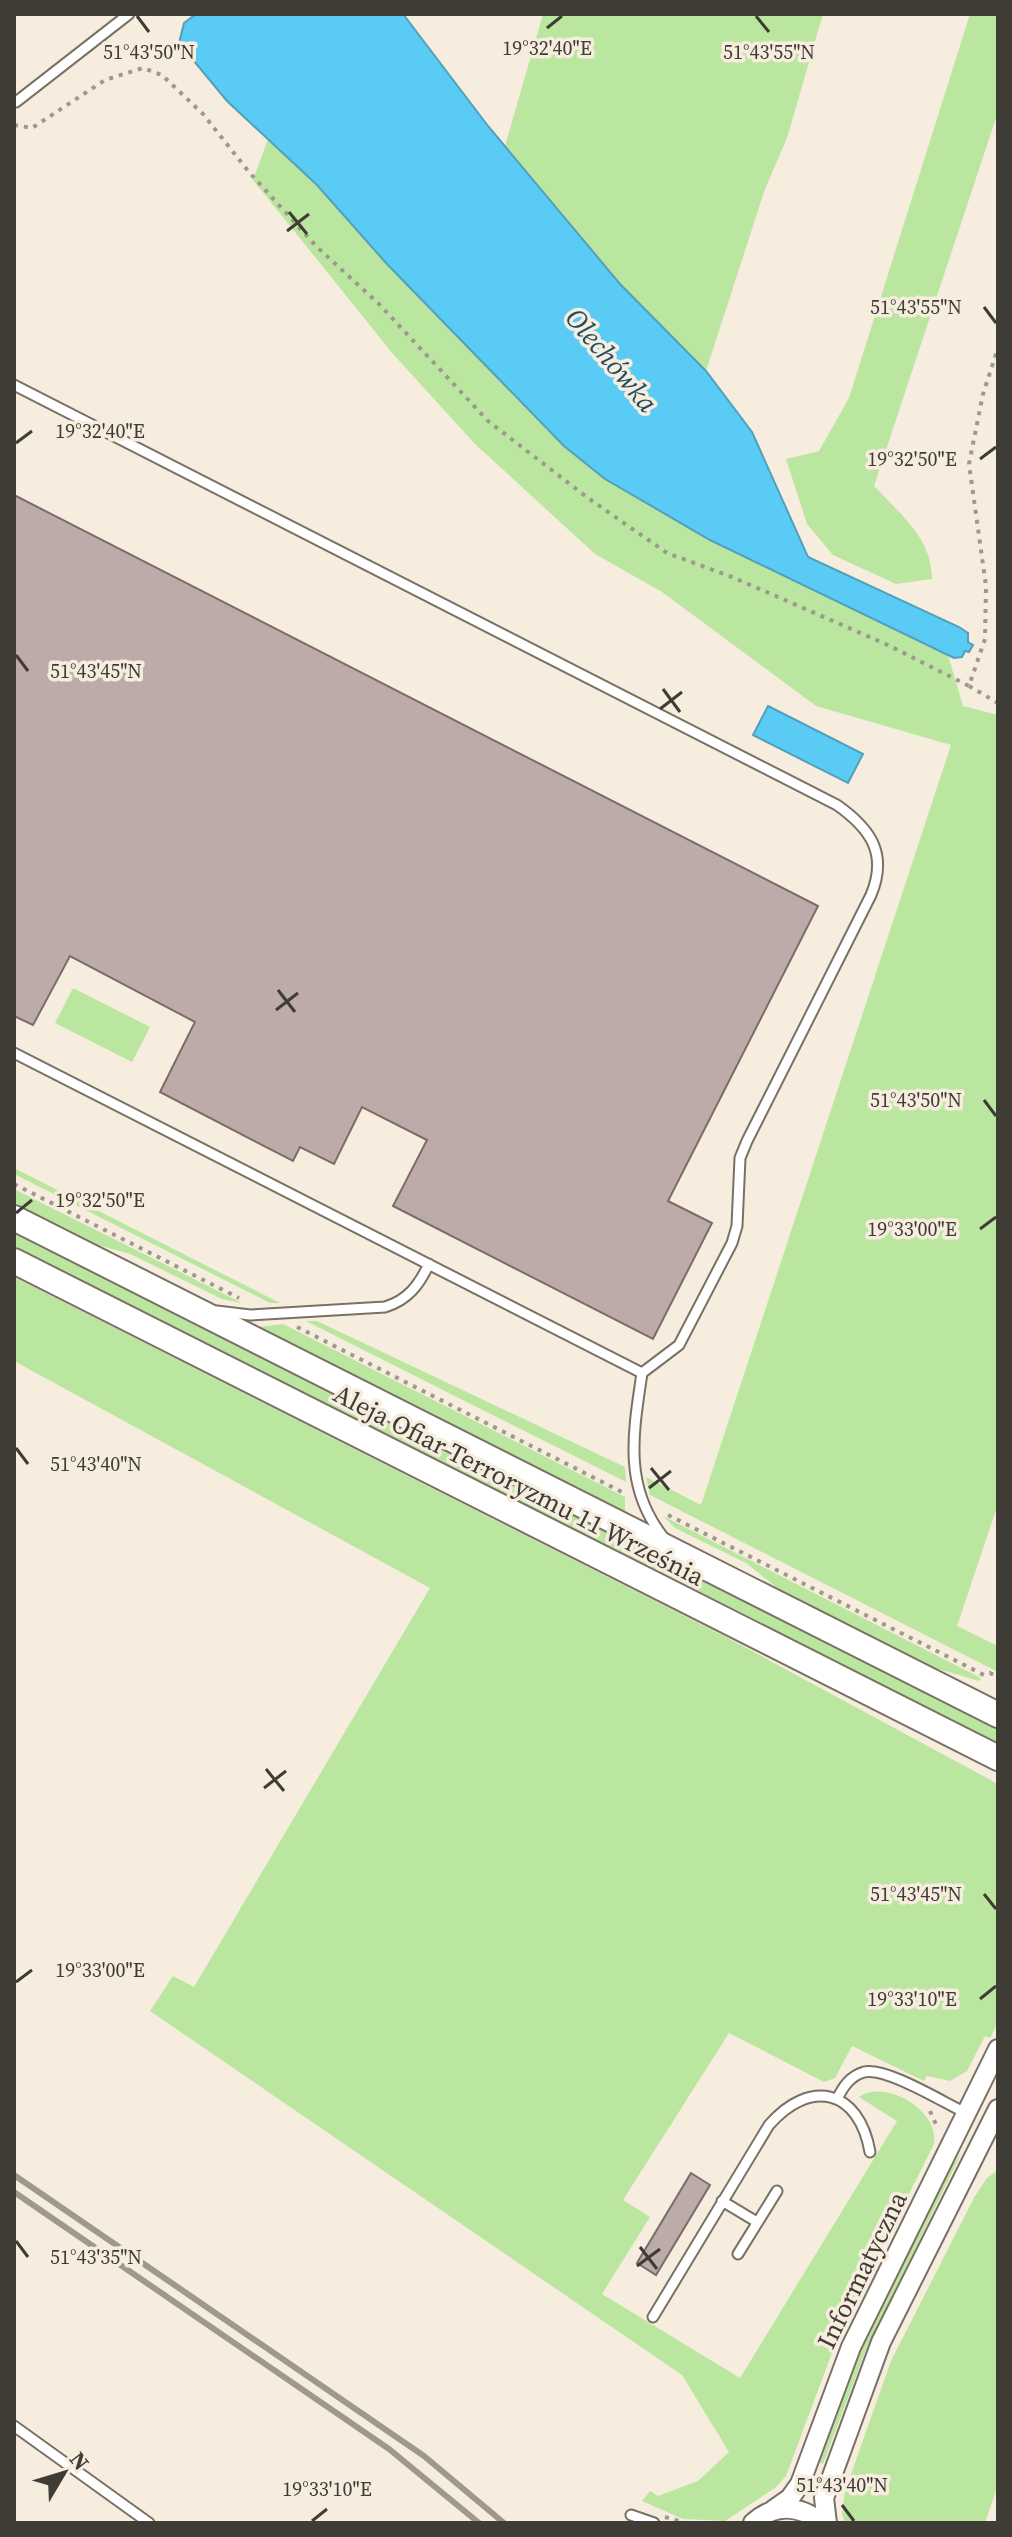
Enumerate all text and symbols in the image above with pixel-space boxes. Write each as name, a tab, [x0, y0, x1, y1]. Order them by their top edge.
text: 19°32'40"E	[502, 34, 592, 62]
text: 51°43'50"N	[103, 38, 195, 66]
text: 51°43'55"N	[723, 38, 815, 66]
text: 51°43'55"N	[870, 293, 962, 321]
water label: Olechówka	[557, 300, 667, 421]
text: 19°32'40"E	[55, 417, 145, 445]
text: 19°32'50"E	[867, 445, 957, 473]
text: 51°43'45"N	[50, 657, 142, 685]
text: 51°43'50"N	[870, 1086, 962, 1114]
text: 19°32'50"E	[55, 1186, 145, 1214]
text: 19°33'00"E	[867, 1215, 957, 1243]
street label: Aleja Ofiar Terroryzmu 11 Września	[327, 1375, 711, 1595]
text: 51°43'40"N	[50, 1450, 142, 1478]
text: 51°43'45"N	[870, 1880, 962, 1908]
text: 19°33'00"E	[55, 1956, 145, 1984]
text: 19°33'10"E	[867, 1985, 957, 2013]
street label: Informatyczna	[808, 2185, 916, 2355]
text: 51°43'35"N	[50, 2243, 142, 2271]
north arrow	[24, 2433, 104, 2513]
text: N	[63, 2445, 97, 2476]
text: 51°43'40"N	[796, 2471, 888, 2499]
text: 19°33'10"E	[282, 2475, 372, 2503]

